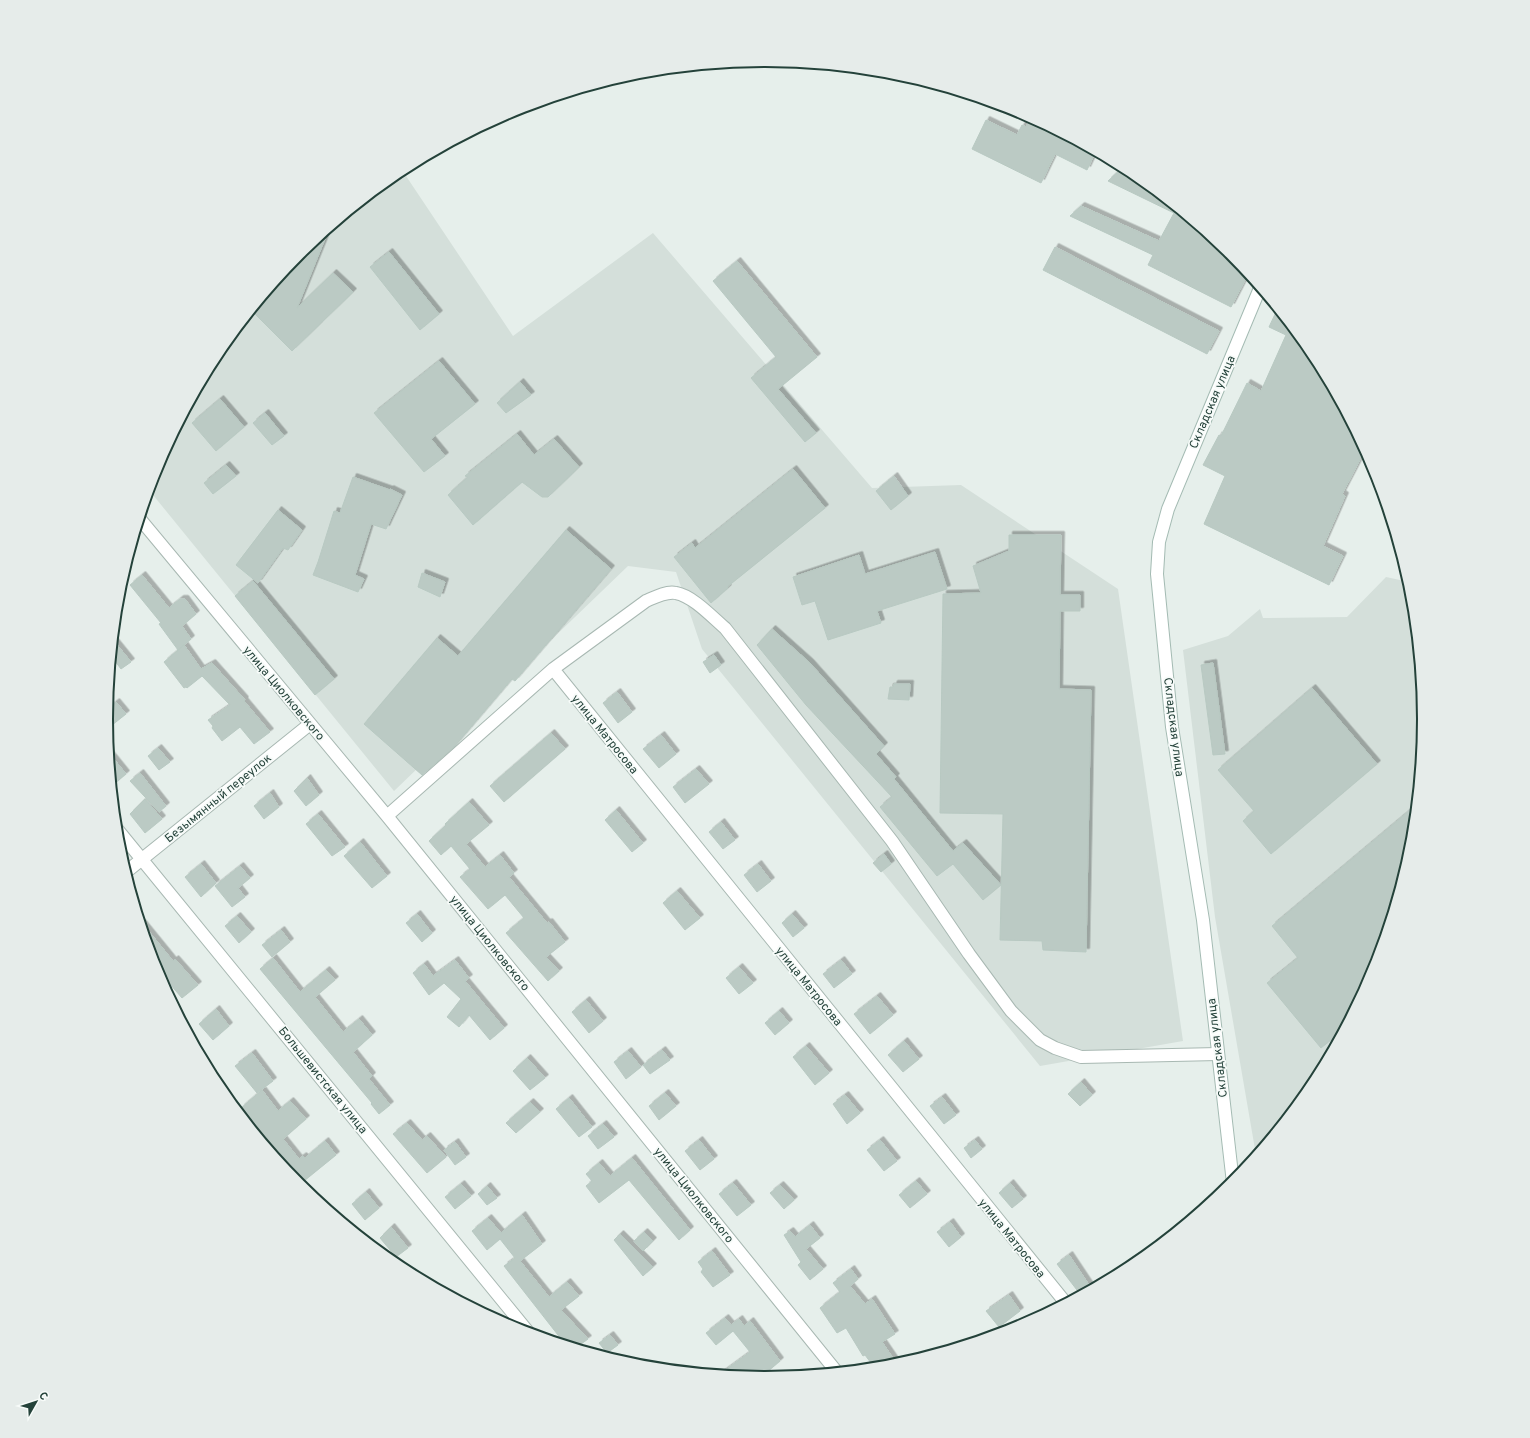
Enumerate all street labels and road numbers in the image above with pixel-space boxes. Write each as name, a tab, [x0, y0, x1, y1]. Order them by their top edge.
street label: Складская улица	[1186, 353, 1240, 452]
street label: улица Циолковского	[239, 643, 328, 745]
street label: Складская улица	[1159, 677, 1187, 778]
street label: улица Матросова	[567, 691, 641, 778]
street label: Безымянный переулок	[162, 751, 275, 847]
street label: улица Циолковского	[446, 892, 533, 995]
street label: улица Матросова	[771, 943, 845, 1030]
street label: Складская улица	[1204, 997, 1232, 1098]
street label: Большевистская улица	[274, 1024, 370, 1138]
street label: улица Циолковского	[650, 1144, 737, 1247]
street label: улица Матросова	[974, 1195, 1048, 1282]

